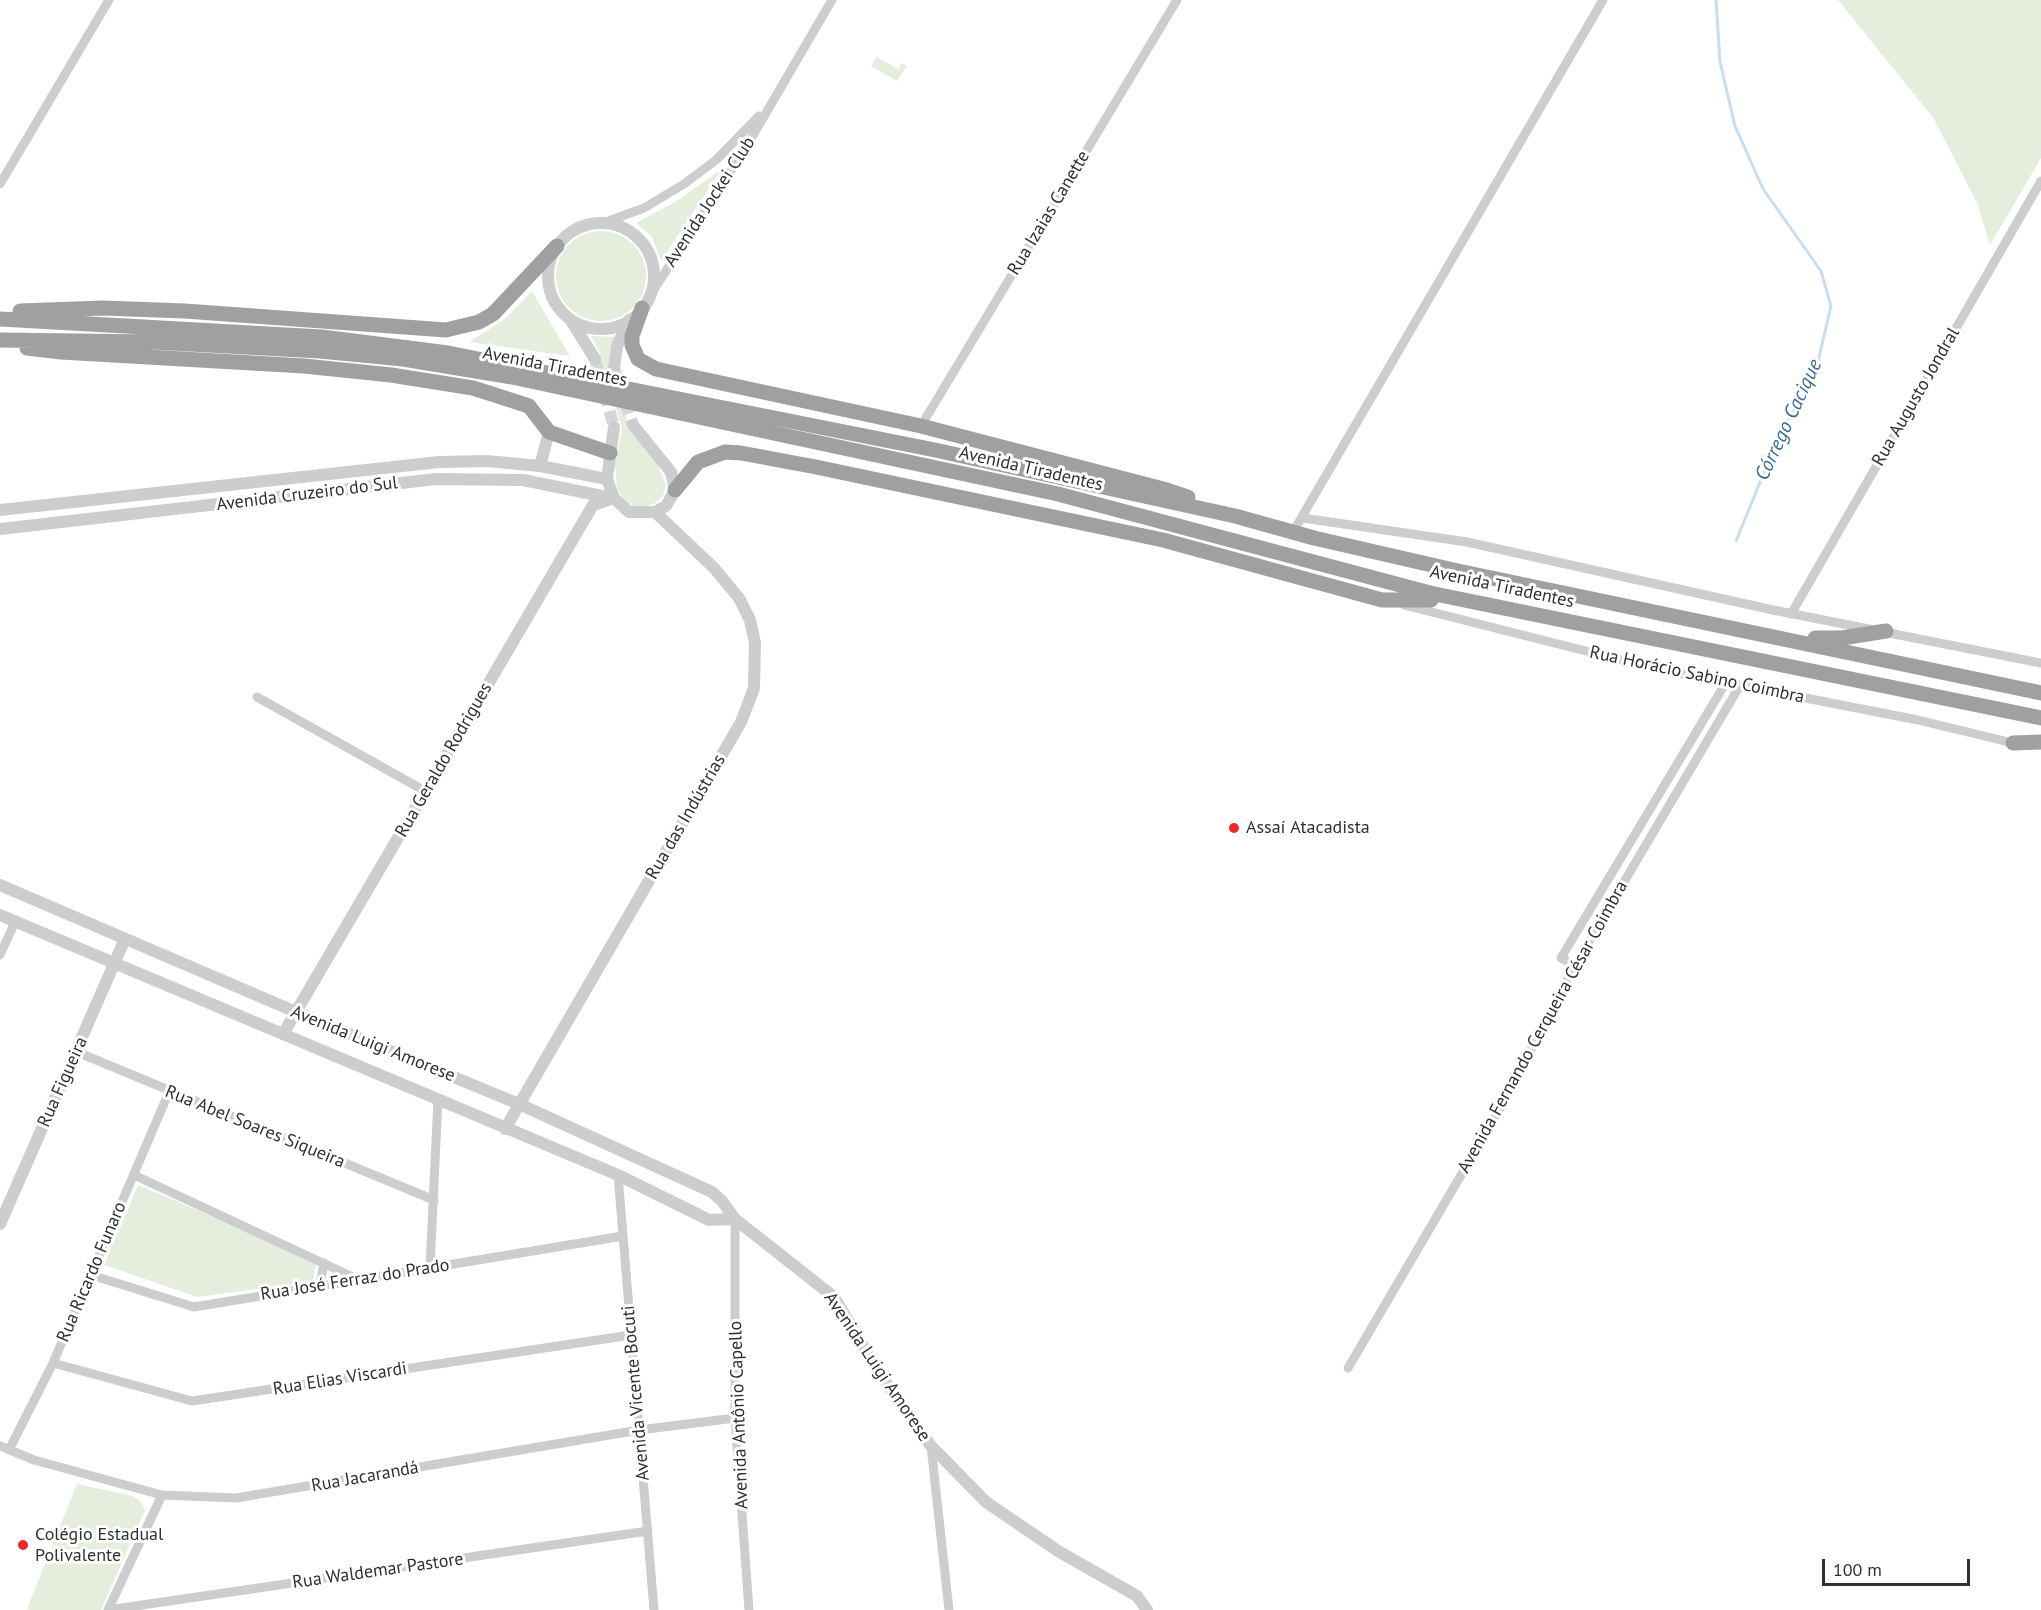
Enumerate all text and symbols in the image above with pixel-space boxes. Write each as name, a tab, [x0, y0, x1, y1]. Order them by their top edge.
street label: Avenida Jockei Club	[660, 133, 760, 271]
street label: Rua Izaias Canette	[1003, 147, 1095, 279]
street label: Rua Augusto Jondral	[1868, 324, 1964, 470]
street label: Avenida Tiradentes	[481, 342, 629, 392]
water label: Córrego Cacique	[1750, 356, 1828, 484]
street label: Avenida Tiradentes	[957, 442, 1105, 496]
street label: Avenida Cruzeiro do Sul	[215, 472, 399, 516]
street label: Avenida Tiradentes	[1428, 561, 1576, 613]
street label: Rua Horácio Sabino Coimbra	[1588, 642, 1806, 708]
street label: Rua Geraldo Rodrigues	[391, 679, 497, 841]
street label: Rua das Indústrias	[642, 751, 730, 883]
place label: Assaí Atacadista	[1246, 817, 1370, 839]
marker: Assaí Atacadista	[1227, 821, 1241, 835]
street label: Avenida Fernando Cerqueira César Coimbra	[1453, 877, 1633, 1177]
street label: Avenida Luigi Amorese	[288, 1001, 458, 1087]
street label: Rua Figueira	[34, 1034, 92, 1130]
street label: Rua Abel Soares Siqueira	[162, 1081, 348, 1173]
street label: Rua Ricardo Funaro	[53, 1199, 131, 1345]
street label: Rua José Ferraz do Prado	[259, 1254, 451, 1306]
street label: Avenida Luigi Amorese	[819, 1288, 935, 1446]
street label: Avenida Vicente Bocuti	[618, 1304, 654, 1482]
street label: Avenida Antônio Capello	[725, 1320, 753, 1510]
street label: Rua Elias Viscardi	[271, 1358, 409, 1400]
street label: Rua Jacarandá	[310, 1457, 420, 1497]
place label: Colégio Estadual Polivalente	[35, 1524, 163, 1567]
marker: Colégio Estadual Polivalente	[16, 1538, 30, 1552]
scale bar	[1825, 1547, 1974, 1585]
street label: Rua Waldemar Pastore	[291, 1548, 465, 1594]
text: 100 m	[1833, 1558, 1882, 1581]

